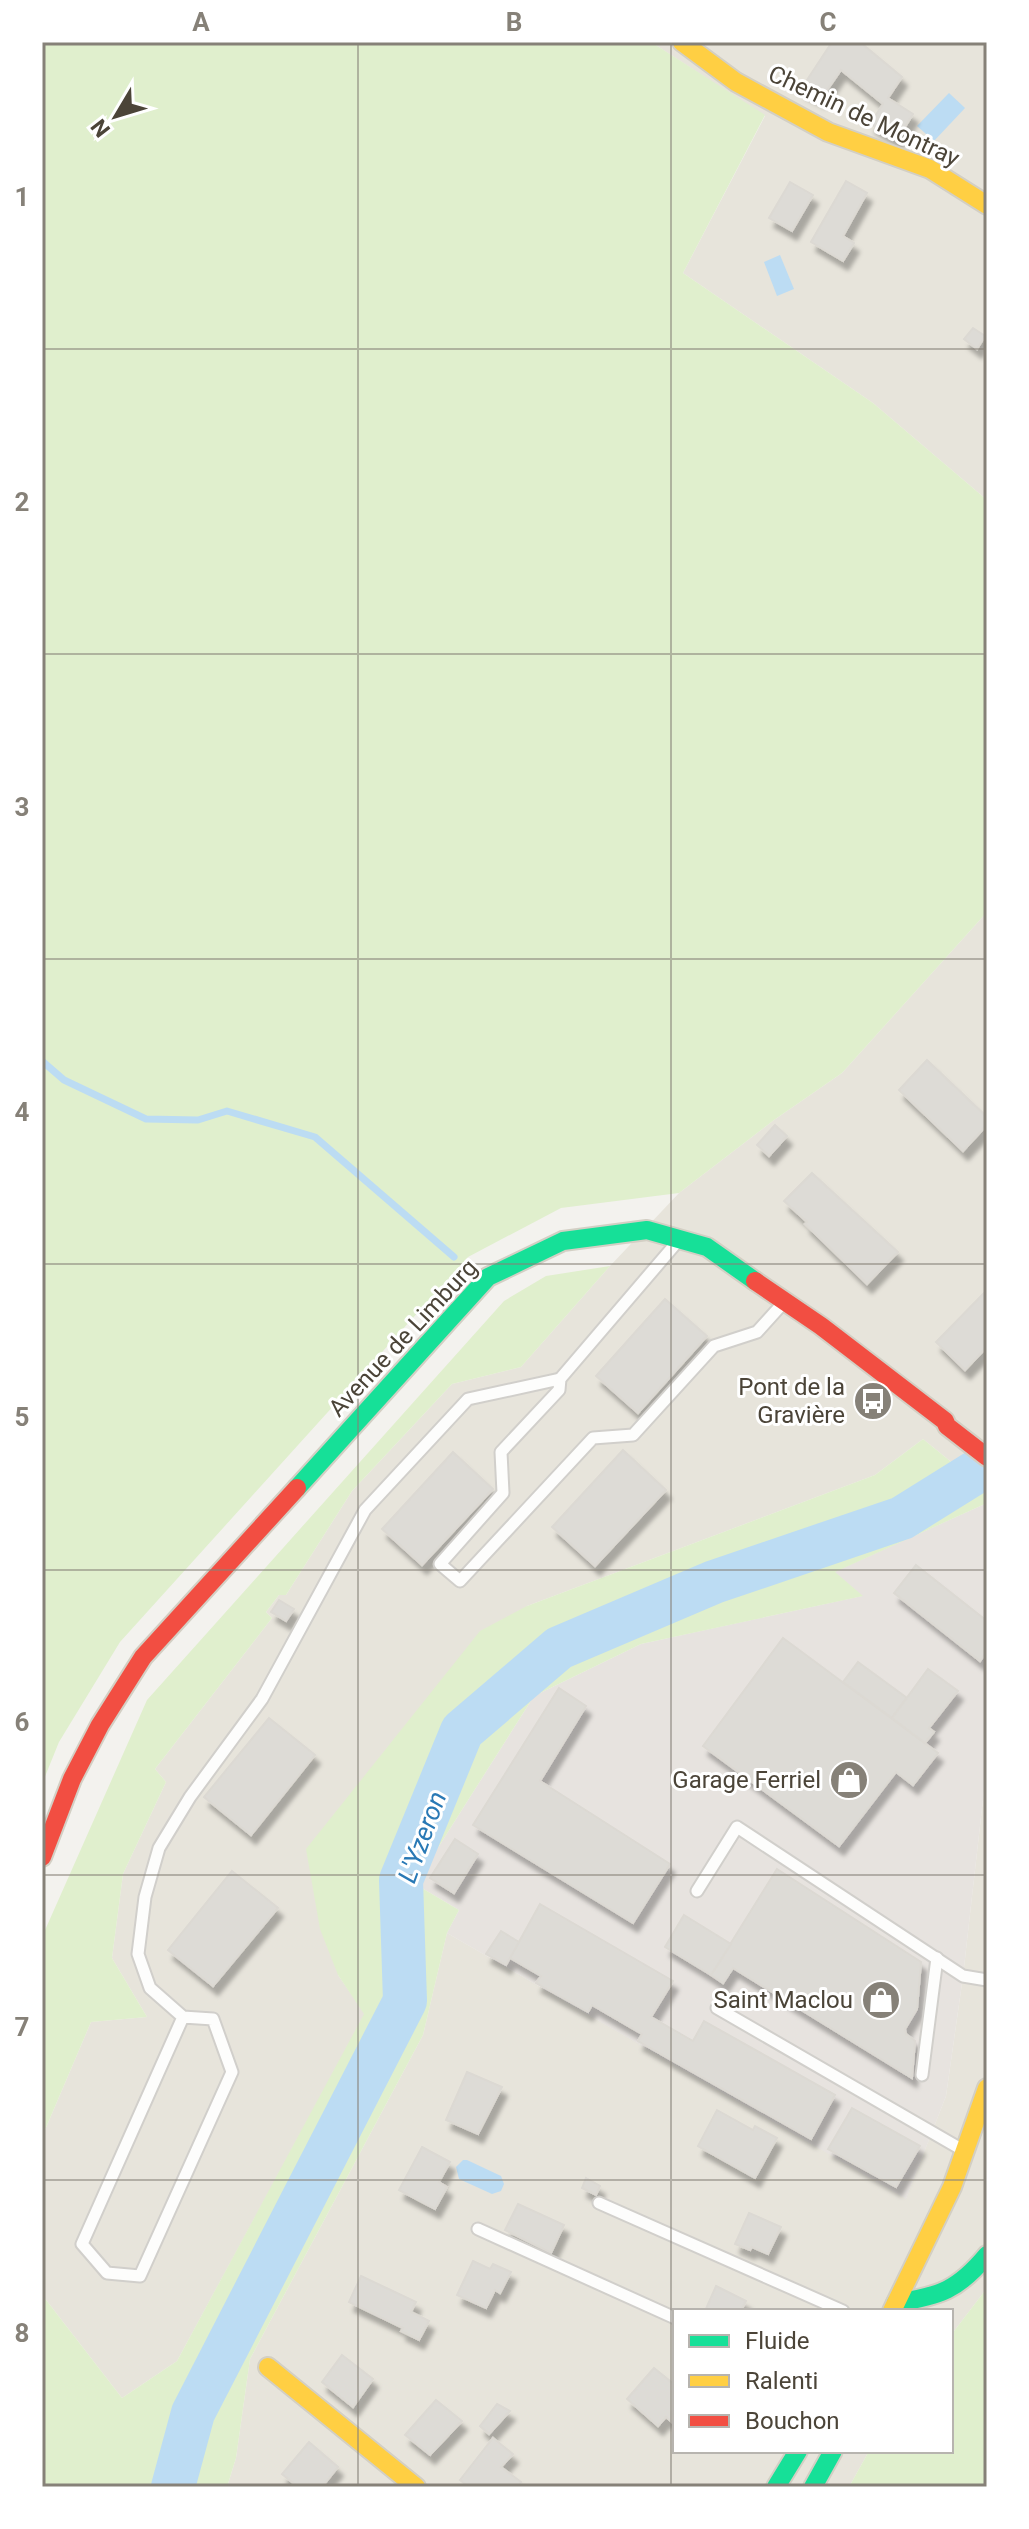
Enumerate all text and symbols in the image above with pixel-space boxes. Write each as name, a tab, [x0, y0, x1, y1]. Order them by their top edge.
text: A	[192, 7, 210, 37]
text: B	[506, 7, 522, 37]
text: C	[819, 7, 837, 37]
street label: Chemin de Montray	[764, 59, 965, 173]
north arrow	[76, 76, 156, 156]
text: N	[86, 114, 115, 142]
text: 1	[15, 182, 29, 212]
text: 2	[15, 487, 29, 517]
text: 3	[15, 792, 29, 822]
text: 4	[15, 1097, 30, 1127]
street label: Avenue de Limburg	[323, 1254, 483, 1422]
place label: Pont de la Gravière	[738, 1373, 845, 1429]
bus stop icon: Pont de la Gravière	[852, 1380, 894, 1422]
text: 5	[15, 1402, 29, 1432]
text: 6	[15, 1707, 30, 1737]
shop icon: Garage Ferriel	[828, 1759, 870, 1801]
place label: Garage Ferriel	[672, 1766, 821, 1794]
water label: L'Yzeron	[392, 1787, 452, 1887]
shop icon: Saint Maclou	[860, 1979, 902, 2021]
place label: Saint Maclou	[713, 1986, 853, 2014]
text: 7	[15, 2012, 29, 2042]
legend	[673, 2309, 953, 2453]
text: 8	[15, 2318, 29, 2348]
text: Fluide	[745, 2327, 809, 2355]
text: Ralenti	[745, 2367, 818, 2395]
text: Bouchon	[745, 2407, 840, 2435]

